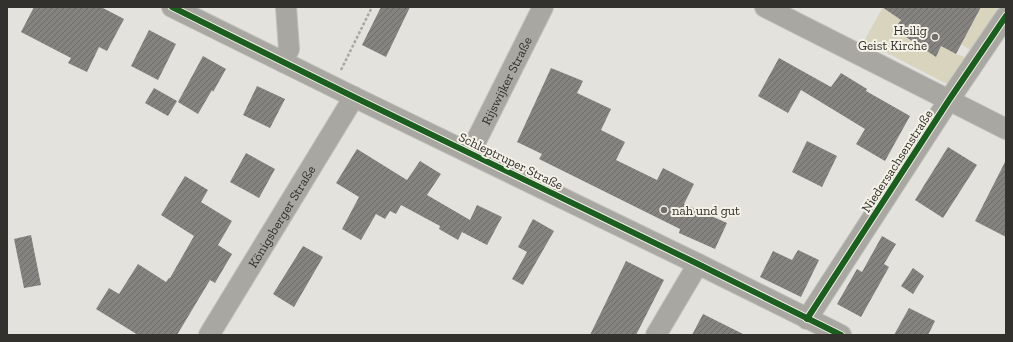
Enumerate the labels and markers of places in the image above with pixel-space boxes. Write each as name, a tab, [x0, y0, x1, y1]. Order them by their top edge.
place label: Heilig Geist Kirche	[858, 23, 927, 53]
marker: Heilig Geist Kirche	[930, 32, 940, 42]
place label: nah und gut	[672, 203, 740, 218]
marker: nah und gut	[659, 205, 669, 215]

